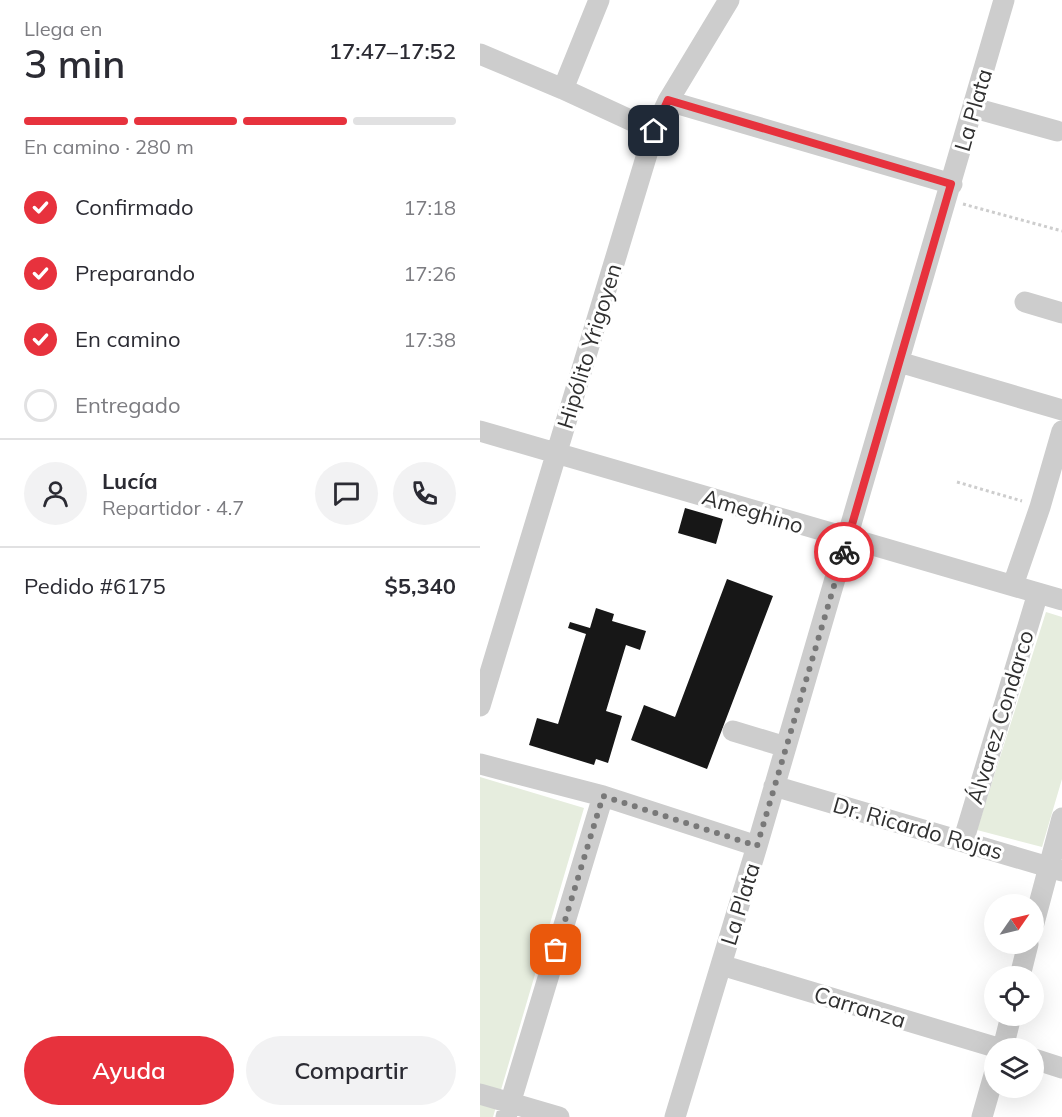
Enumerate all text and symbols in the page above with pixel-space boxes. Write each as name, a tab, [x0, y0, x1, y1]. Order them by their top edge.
text: Llega en	[24, 16, 102, 41]
text: 17:47–17:52	[329, 37, 456, 65]
text: 3 min	[24, 39, 125, 88]
street label: La Plata	[948, 65, 998, 155]
pin	[628, 105, 679, 156]
icon: home	[637, 114, 670, 147]
text: En camino · 280 m	[24, 134, 194, 159]
icon: check	[24, 191, 57, 224]
text: Confirmado	[75, 193, 194, 221]
text: 17:18	[403, 195, 456, 220]
icon: check	[24, 257, 57, 290]
text: Preparando	[75, 259, 195, 287]
street label: Hipólito Yrigoyen	[551, 260, 627, 432]
text: 17:26	[403, 261, 456, 286]
icon: check	[24, 323, 57, 356]
text: En camino	[75, 325, 181, 353]
text: 17:38	[403, 327, 456, 352]
text: Entregado	[75, 391, 181, 419]
button: person	[24, 462, 87, 525]
button: chat	[315, 462, 378, 525]
button: phone	[393, 462, 456, 525]
text: Lucía	[102, 467, 158, 495]
street label: Ameghino	[699, 482, 807, 540]
text: Repartidor · 4.7	[102, 495, 244, 520]
courier	[814, 522, 874, 582]
icon: bike	[828, 536, 861, 569]
text: Pedido #6175	[24, 572, 166, 600]
text: $5,340	[385, 572, 456, 600]
street label: Álvarez Condarco	[960, 627, 1040, 807]
street label: Dr. Ricardo Rojas	[830, 790, 1006, 866]
street label: La Plata	[714, 859, 766, 949]
north arrow	[984, 894, 1044, 954]
map controls	[984, 894, 1044, 1098]
pin	[530, 924, 581, 975]
icon: bag	[539, 933, 572, 966]
button: locate	[984, 966, 1044, 1026]
street label: Carranza	[811, 980, 909, 1034]
button: Ayuda	[24, 1036, 234, 1105]
button: Compartir	[246, 1036, 456, 1105]
button: layers	[984, 1038, 1044, 1098]

